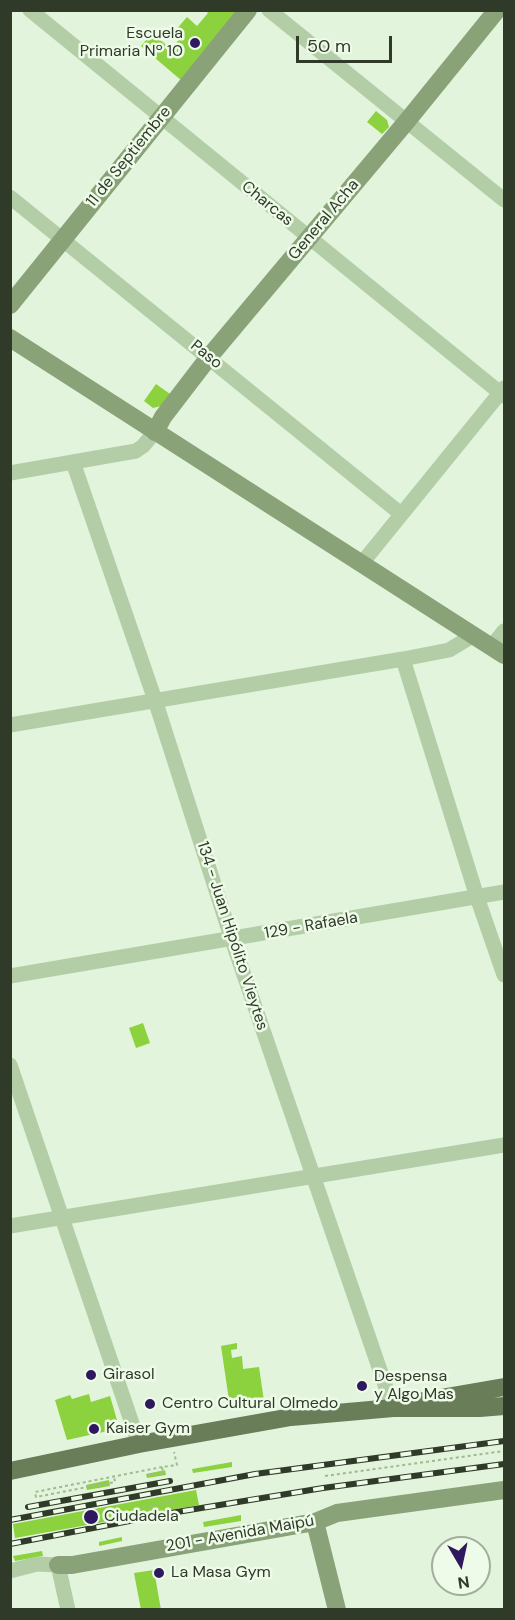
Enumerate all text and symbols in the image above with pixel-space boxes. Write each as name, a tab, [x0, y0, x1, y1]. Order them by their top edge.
place label: Escuela Primaria Nº 10	[80, 24, 183, 62]
scale bar	[299, 24, 395, 62]
text: 50 m	[307, 34, 351, 58]
marker: Escuela Primaria Nº 10	[188, 36, 202, 50]
street label: 11 de Septiembre	[83, 103, 175, 211]
street label: General Acha	[285, 176, 363, 264]
street label: Charcas	[237, 177, 297, 231]
street label: Paso	[186, 336, 226, 374]
street label: 134 - Juan Hipólito Vieytes	[192, 839, 272, 1033]
street label: 129 - Rafaela	[263, 908, 359, 944]
place label: Girasol	[103, 1365, 155, 1385]
place label: Despensa y Algo Mas	[374, 1367, 454, 1405]
marker: Girasol	[84, 1368, 98, 1382]
marker: Despensa y Algo Mas	[355, 1379, 369, 1393]
place label: Centro Cultural Olmedo	[162, 1394, 338, 1414]
marker: Centro Cultural Olmedo	[143, 1397, 157, 1411]
place label: Kaiser Gym	[106, 1419, 190, 1439]
marker: Kaiser Gym	[87, 1422, 101, 1436]
place label: Ciudadela	[104, 1507, 179, 1527]
marker: Ciudadela	[82, 1508, 100, 1526]
street label: 201 - Avenida Maipú	[164, 1511, 316, 1557]
north arrow	[431, 1536, 491, 1596]
place label: La Masa Gym	[171, 1563, 271, 1583]
marker: La Masa Gym	[152, 1566, 166, 1580]
text: N	[456, 1571, 471, 1594]

